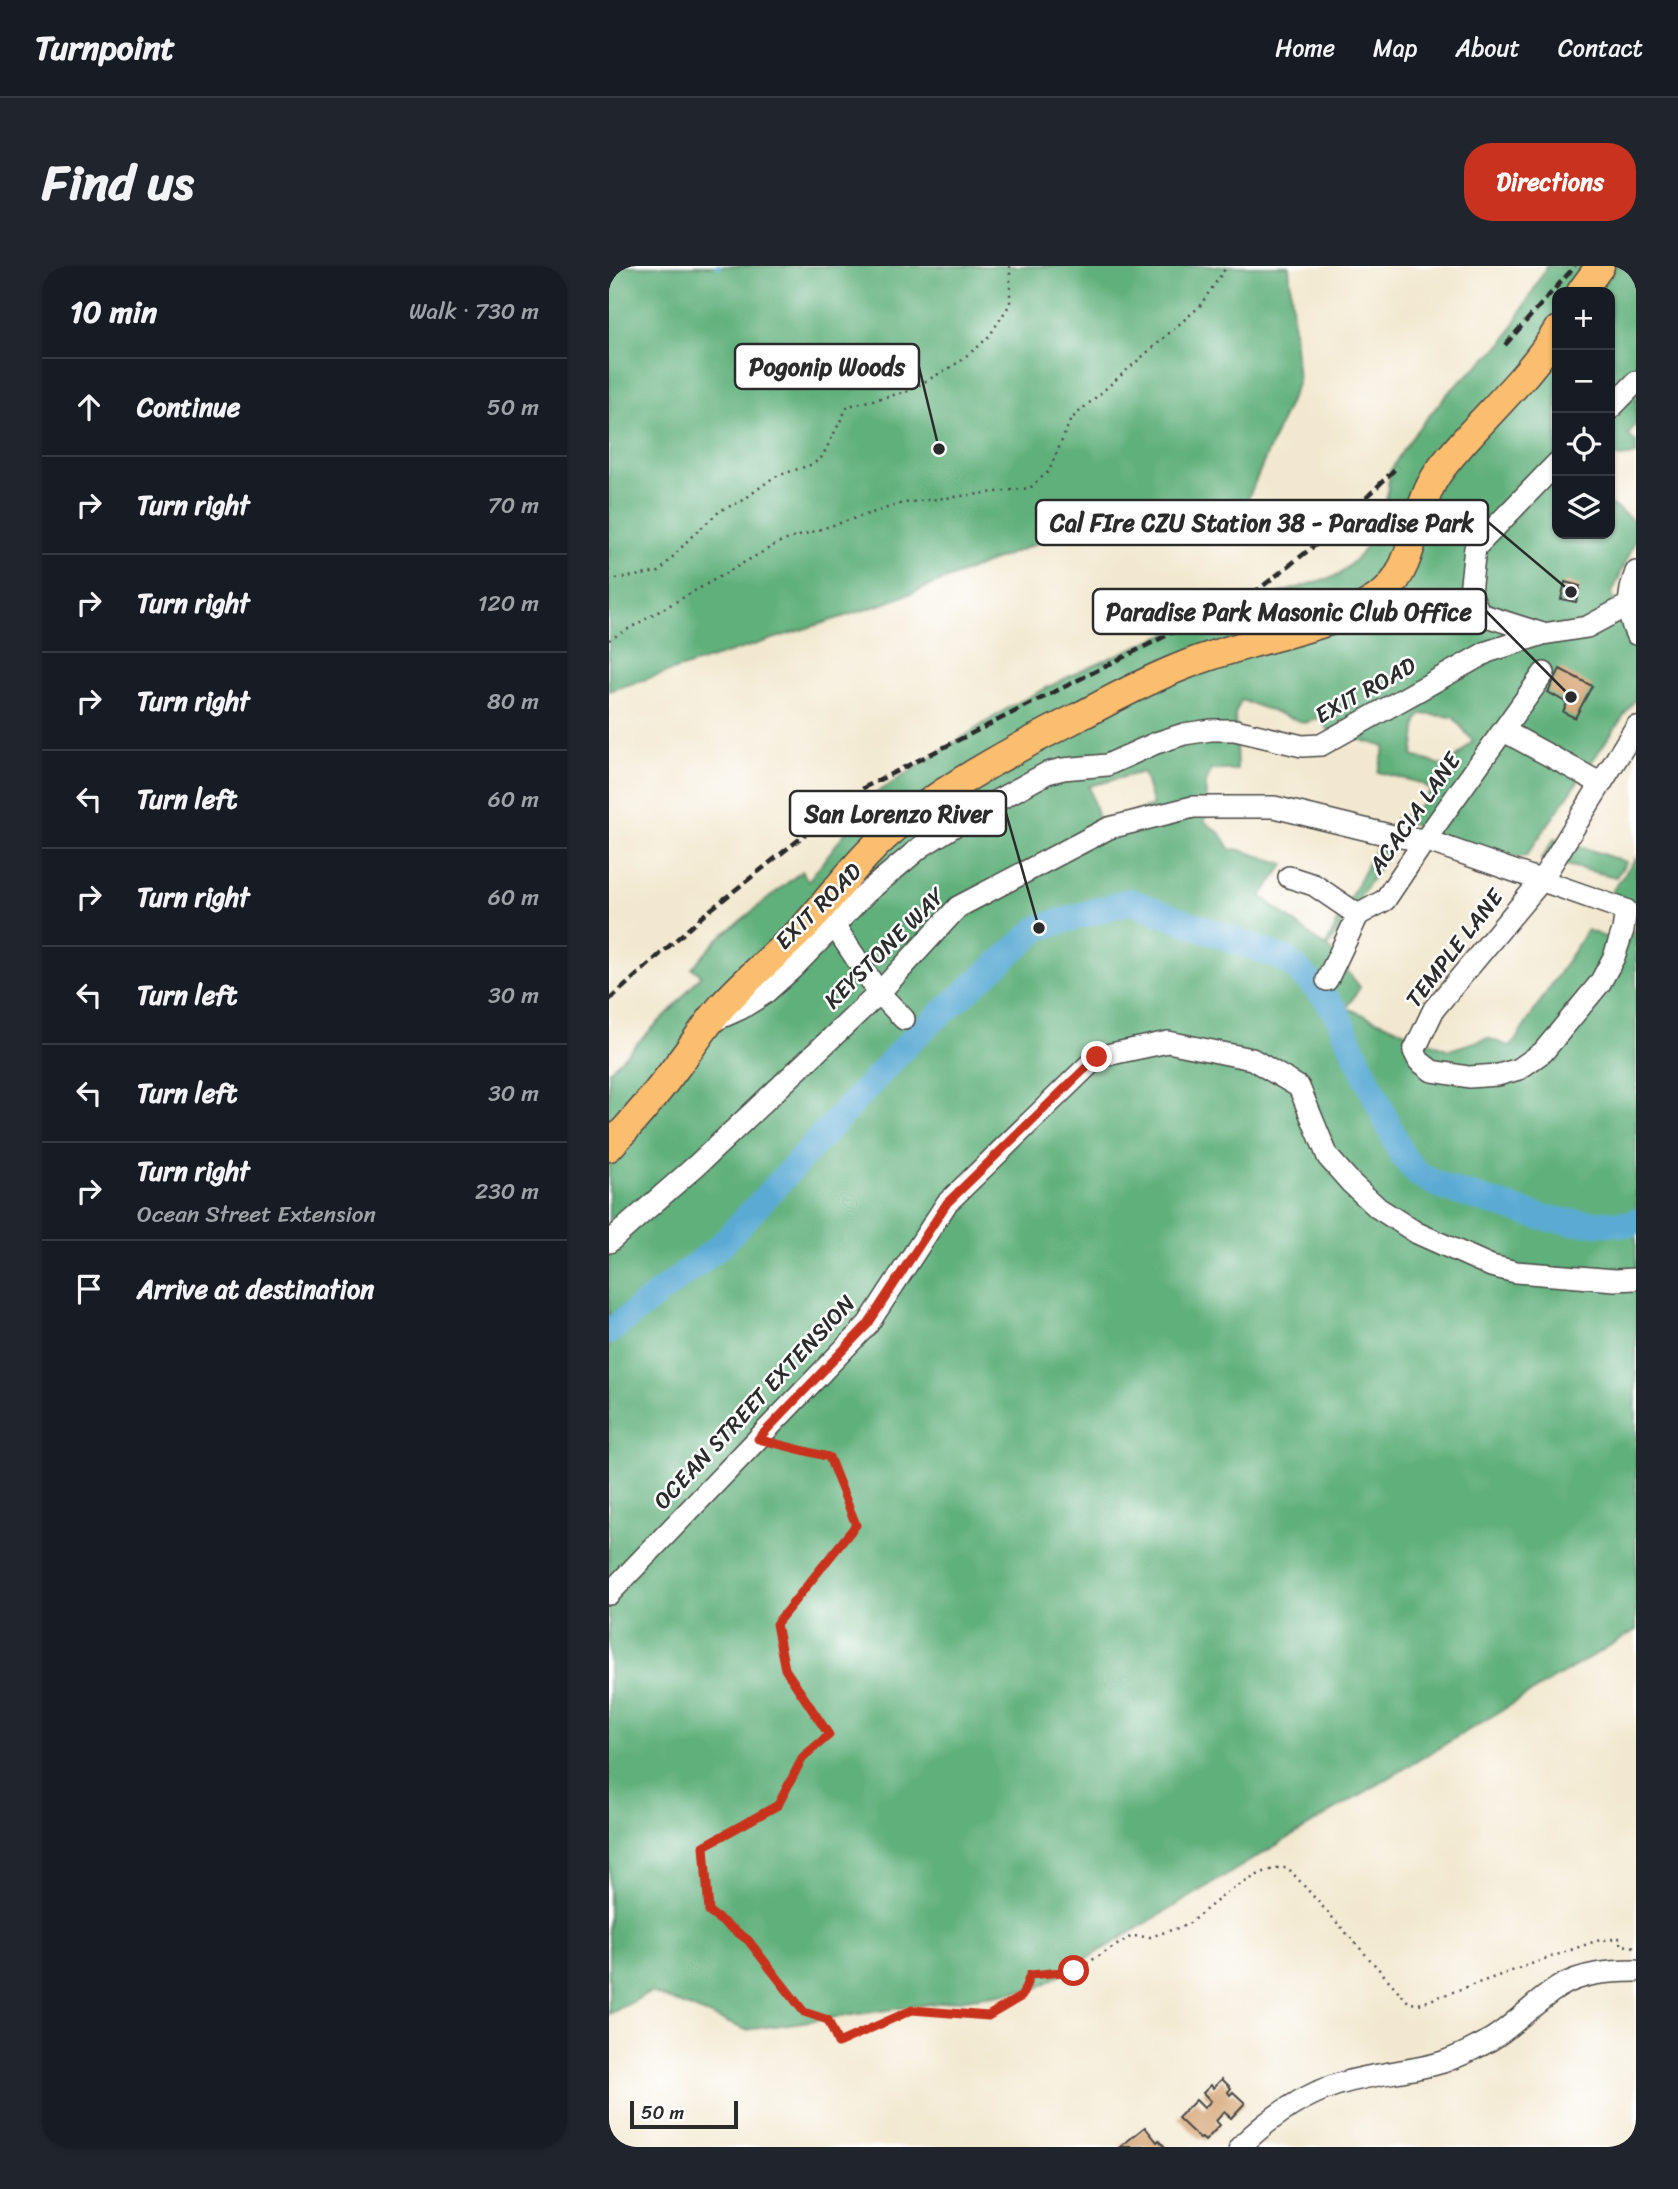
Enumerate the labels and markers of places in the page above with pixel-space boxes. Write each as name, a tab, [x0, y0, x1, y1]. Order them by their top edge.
callout: Pogonip Woods	[735, 344, 919, 389]
callout: Cal FIre CZU Station 38 - Paradise Park	[1036, 500, 1488, 545]
callout: Paradise Park Masonic Club Office	[1093, 589, 1486, 634]
callout: San Lorenzo River	[790, 791, 1006, 836]

